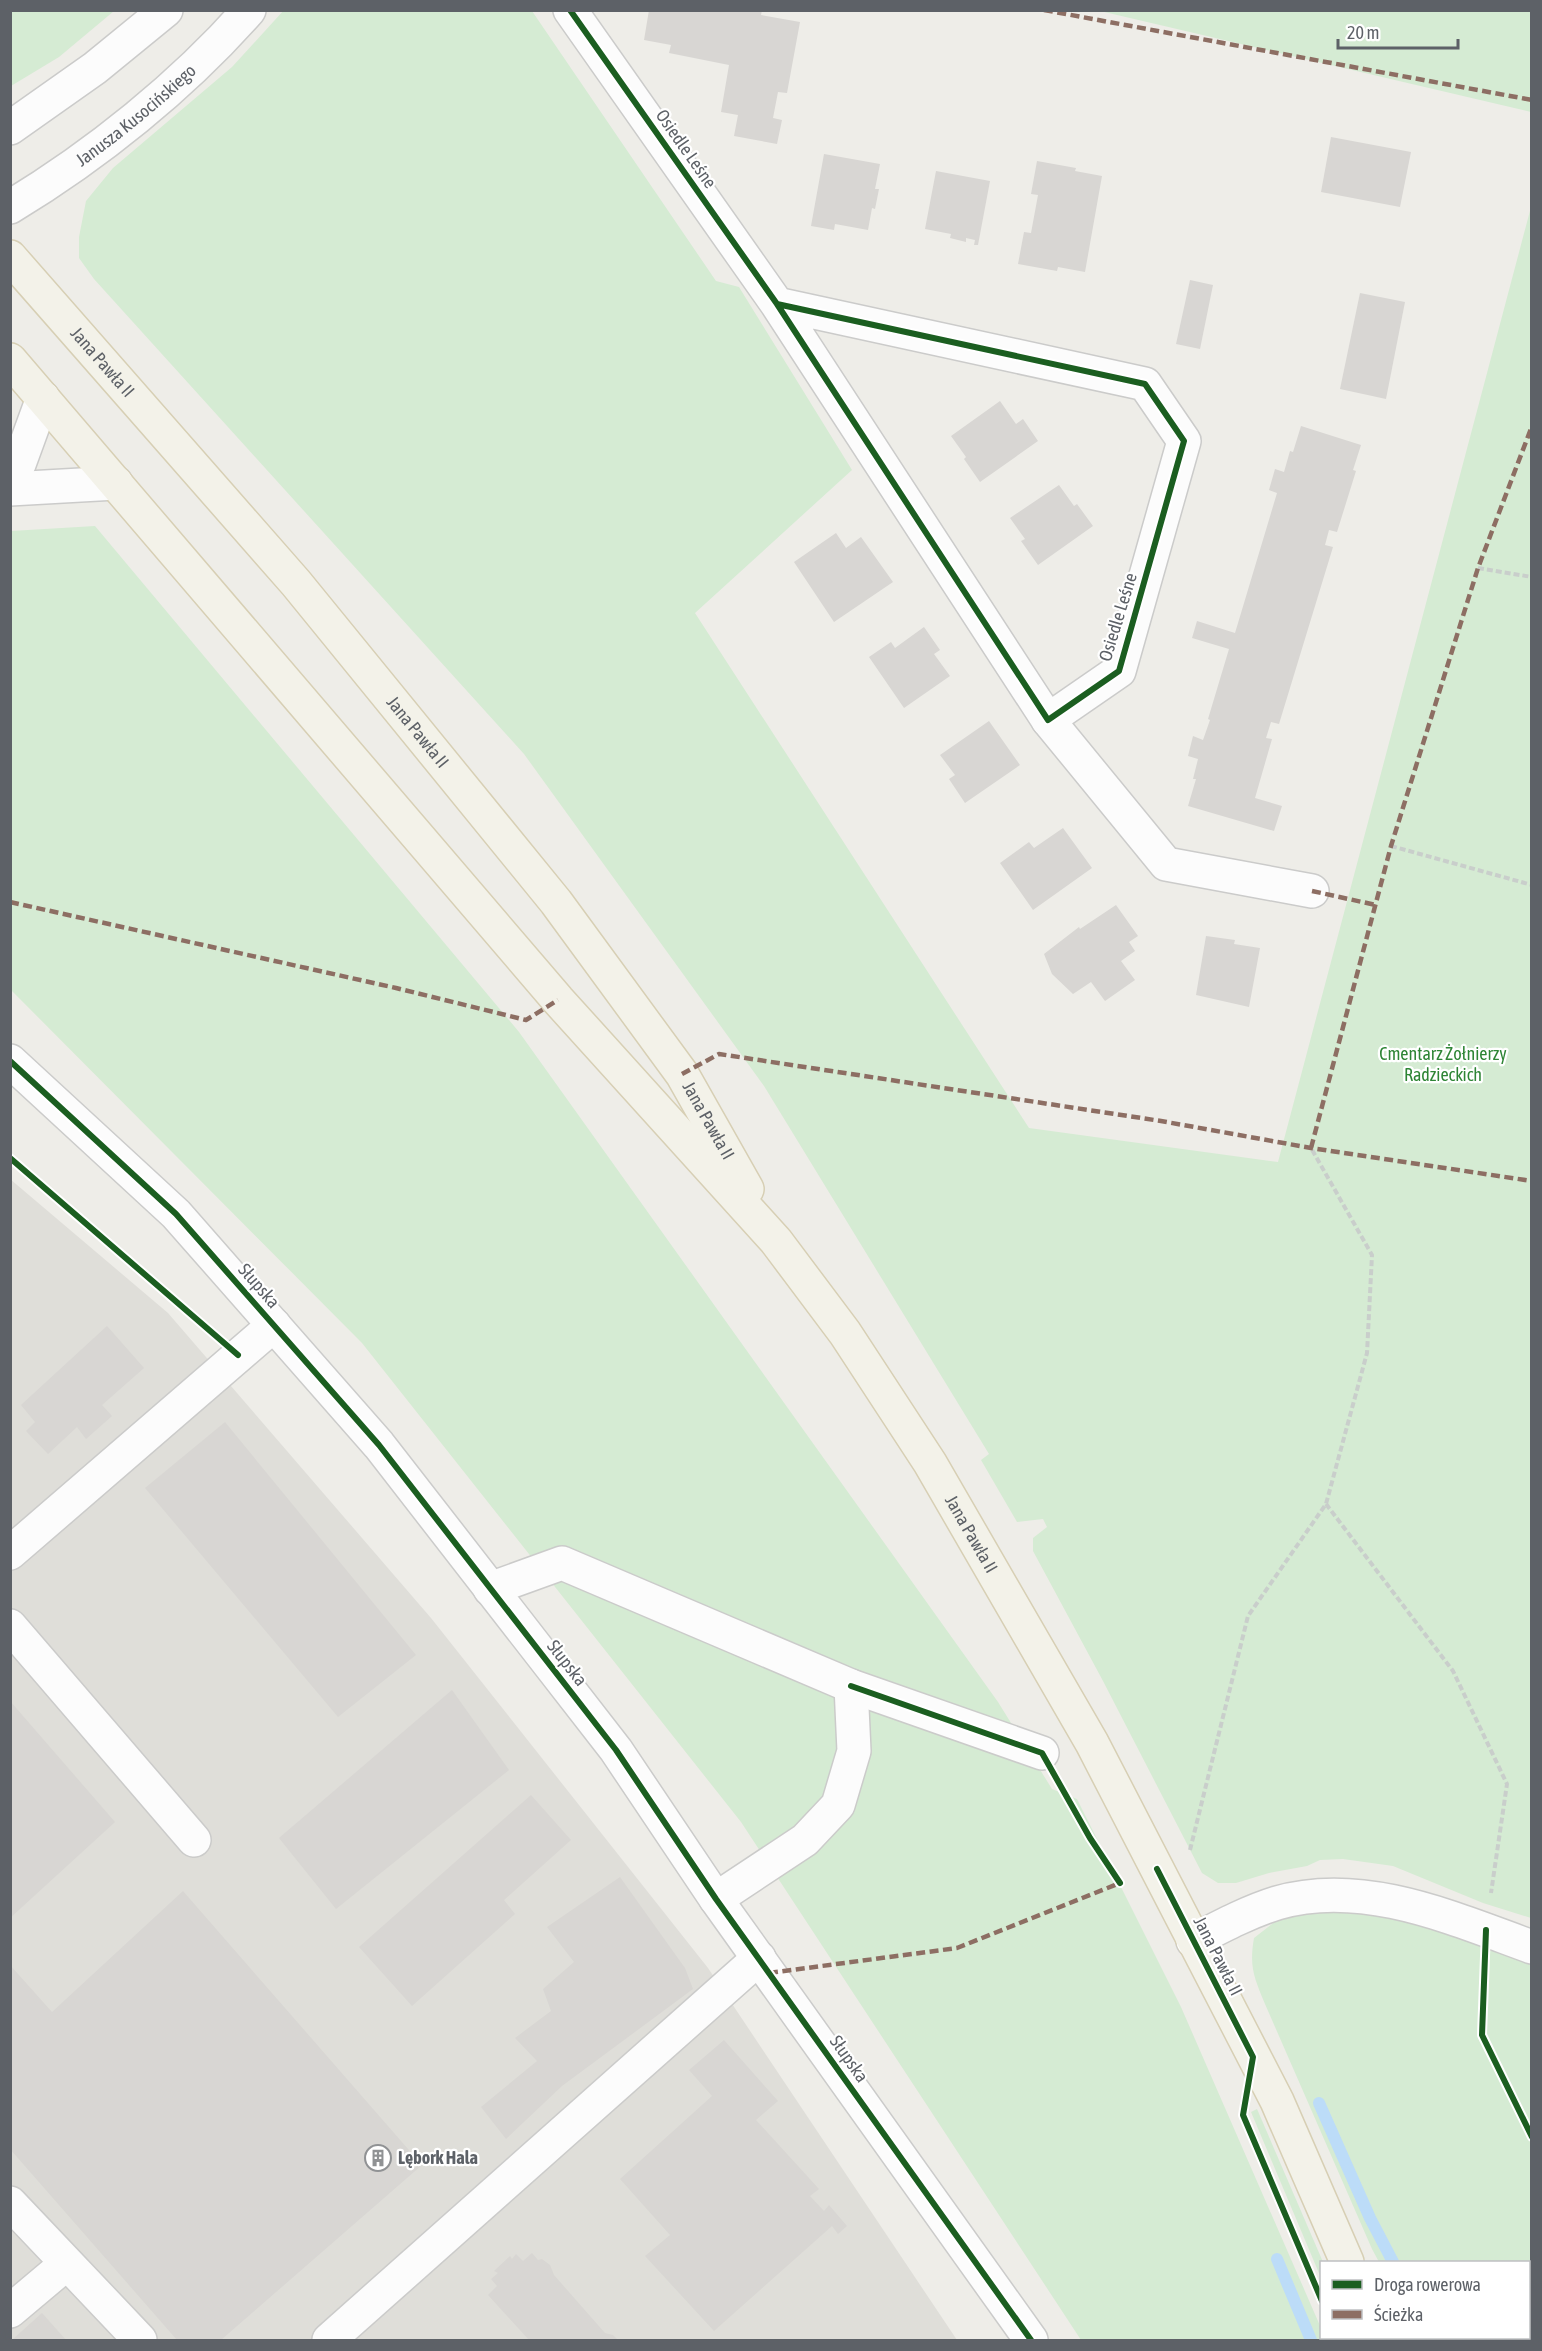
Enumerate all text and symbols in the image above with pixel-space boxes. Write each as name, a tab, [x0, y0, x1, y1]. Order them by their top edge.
scale bar	[1338, 12, 1458, 50]
text: 20 m	[1347, 22, 1379, 43]
street label: Janusza Kusocińskiego	[72, 60, 200, 170]
street label: Osiedle Leśne	[652, 105, 721, 192]
street label: Jana Pawła II	[66, 323, 139, 401]
street label: Osiedle Leśne	[1094, 570, 1141, 664]
street label: Jana Pawła II	[383, 692, 453, 772]
park label: Cmentarz Żołnierzy Radzieckich	[1379, 1043, 1507, 1085]
street label: Jana Pawła II	[678, 1078, 739, 1163]
street label: Słupska	[234, 1259, 284, 1312]
street label: Jana Pawła II	[941, 1491, 1002, 1576]
street label: Słupska	[543, 1636, 592, 1690]
street label: Jana Pawła II	[1190, 1913, 1247, 1999]
street label: Słupska	[826, 2031, 873, 2086]
building icon: Lębork Hala	[363, 2143, 393, 2173]
place label: Lębork Hala	[398, 2147, 478, 2168]
legend	[1320, 2261, 1530, 2339]
text: Droga rowerowa	[1374, 2274, 1481, 2295]
text: Ścieżka	[1374, 2304, 1423, 2325]

